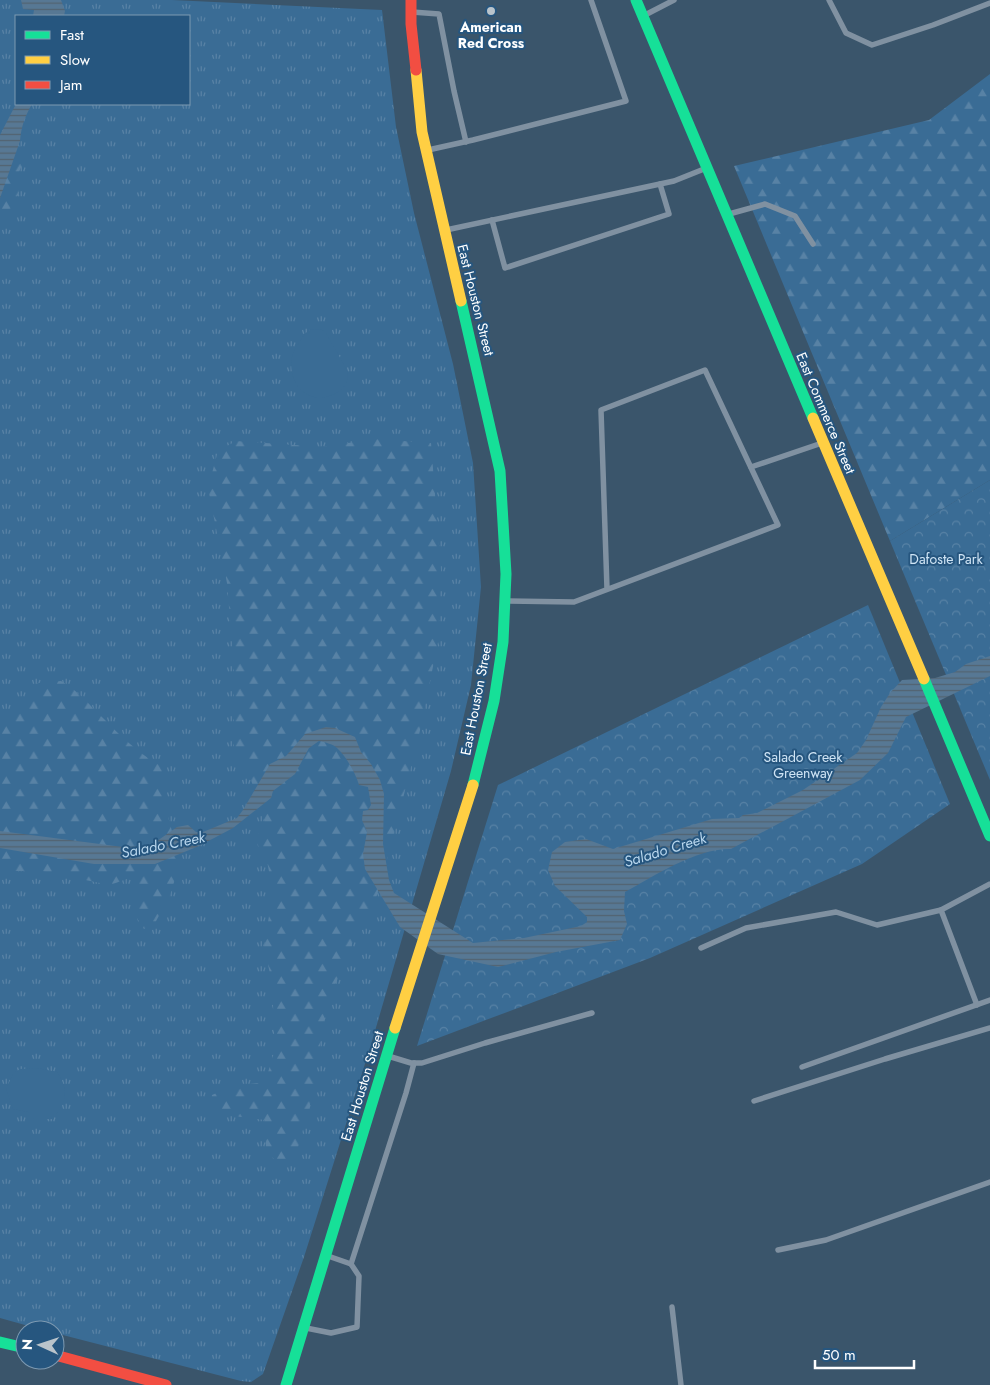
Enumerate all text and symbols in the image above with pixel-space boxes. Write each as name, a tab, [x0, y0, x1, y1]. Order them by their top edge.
marker: American Red Cross	[485, 5, 497, 17]
legend	[15, 15, 190, 105]
place label: American Red Cross	[458, 17, 525, 53]
text: Fast	[60, 24, 84, 46]
text: Slow	[60, 49, 91, 71]
text: Jam	[58, 74, 83, 96]
street label: East Houston Street	[452, 242, 500, 358]
street label: East Commerce Street	[791, 349, 861, 477]
park label: Dafoste Park	[909, 549, 983, 569]
street label: East Houston Street	[455, 640, 497, 757]
park label: Salado Creek Greenway	[764, 747, 843, 783]
water label: Salado Creek	[119, 826, 207, 864]
water label: Salado Creek	[621, 827, 709, 873]
street label: East Houston Street	[336, 1028, 388, 1144]
north arrow	[15, 1320, 65, 1370]
text: N	[17, 1338, 37, 1350]
scale bar	[815, 1338, 914, 1370]
text: 50 m	[822, 1344, 856, 1366]

